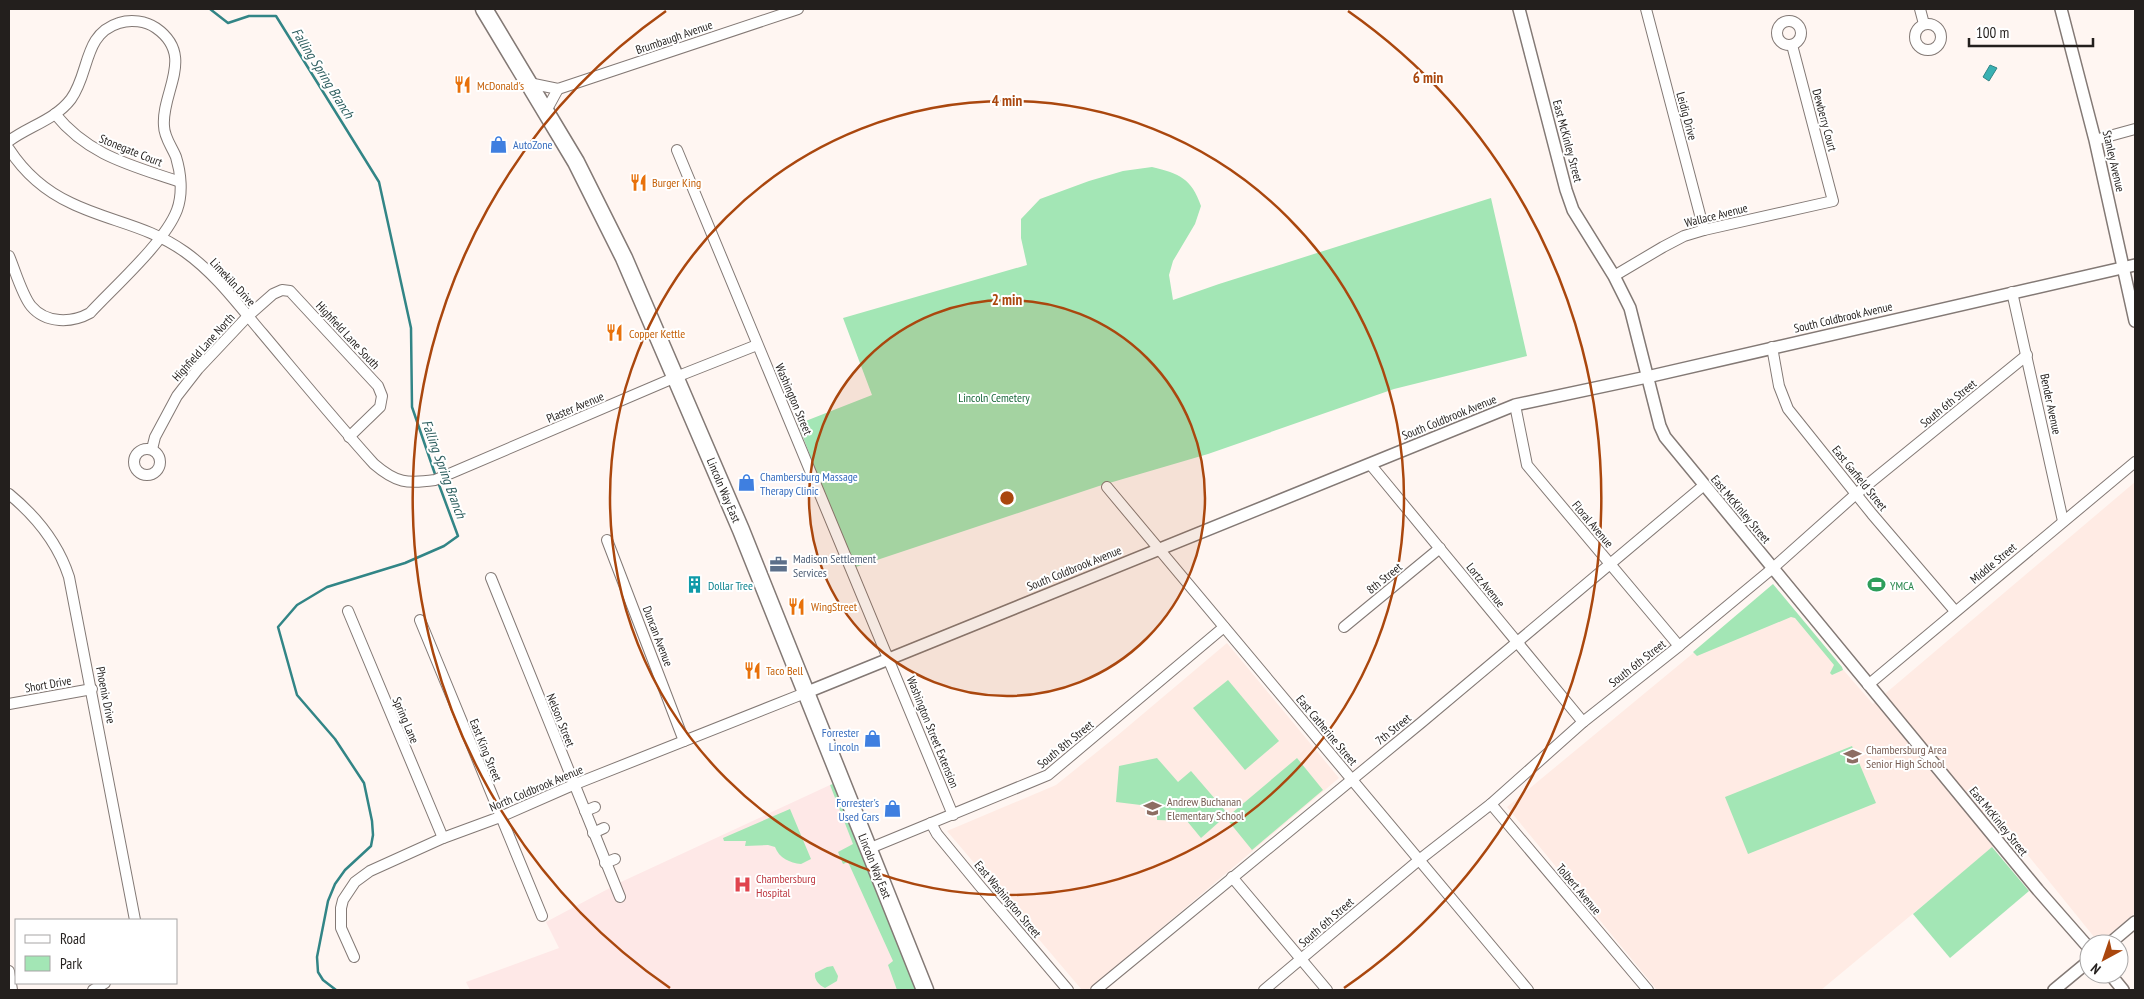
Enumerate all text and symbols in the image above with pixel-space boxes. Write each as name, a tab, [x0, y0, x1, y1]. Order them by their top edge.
scale bar	[1969, 15, 2093, 47]
street label: Brumbaugh Avenue	[634, 17, 714, 57]
text: 100 m	[1976, 23, 2009, 42]
water label: Falling Spring Branch	[288, 24, 359, 122]
text: 6 min	[1413, 68, 1443, 87]
restaurant icon: McDonald's	[453, 75, 473, 95]
place label: McDonald's	[477, 78, 524, 93]
street label: Dewberry Court	[1809, 87, 1841, 154]
street label: Leidig Drive	[1673, 90, 1701, 142]
text: 4 min	[992, 91, 1022, 110]
street label: East McKinley Street	[1550, 98, 1586, 184]
street label: Stanley Avenue	[2100, 129, 2128, 193]
street label: Stonegate Court	[97, 131, 165, 170]
shop icon: AutoZone	[489, 134, 509, 154]
place label: AutoZone	[513, 137, 553, 152]
restaurant icon: Burger King	[628, 172, 648, 192]
place label: Burger King	[652, 175, 701, 190]
street label: Wallace Avenue	[1683, 200, 1749, 230]
street label: Limekiln Drive	[207, 255, 259, 309]
text: 2 min	[992, 290, 1022, 309]
street label: Highfield Lane South	[313, 298, 383, 372]
street label: South Coldbrook Avenue	[1792, 298, 1894, 336]
street label: Highfield Lane North	[169, 310, 237, 384]
restaurant icon: Copper Kettle	[605, 323, 625, 343]
place label: Copper Kettle	[629, 326, 685, 341]
street label: Washington Street	[772, 361, 816, 438]
street label: Bender Avenue	[2037, 372, 2065, 436]
street label: South 6th Street	[1917, 375, 1980, 430]
street label: Plaster Avenue	[544, 388, 606, 426]
park label: Lincoln Cemetery	[958, 390, 1030, 405]
street label: South Coldbrook Avenue	[1399, 391, 1499, 443]
water label: Falling Spring Branch	[418, 417, 470, 522]
street label: East Garfield Street	[1829, 442, 1891, 514]
street label: Lincoln Way East	[704, 455, 745, 525]
place label: Chambersburg Massage Therapy Clinic	[760, 469, 858, 498]
street label: East McKinley Street	[1708, 472, 1774, 547]
shop icon: Chambersburg Massage Therapy Clinic	[736, 473, 756, 493]
centre of rings	[998, 489, 1016, 507]
street label: Floral Avenue	[1569, 498, 1617, 550]
street label: Middle Street	[1967, 539, 2020, 587]
street label: South Coldbrook Avenue	[1024, 542, 1124, 594]
place label: Madison Settlement Services	[793, 551, 877, 580]
office icon: Madison Settlement Services	[769, 555, 789, 575]
street label: 8th Street	[1363, 559, 1405, 597]
street label: Lortz Avenue	[1463, 560, 1509, 610]
building icon: Dollar Tree	[684, 575, 704, 595]
sports icon: YMCA	[1866, 575, 1886, 595]
place label: Dollar Tree	[708, 578, 753, 593]
place label: YMCA	[1890, 578, 1914, 593]
restaurant icon: WingStreet	[787, 596, 807, 616]
place label: WingStreet	[811, 599, 858, 614]
street label: Duncan Avenue	[640, 604, 676, 668]
street label: South 6th Street	[1606, 636, 1669, 690]
restaurant icon: Taco Bell	[742, 660, 762, 680]
place label: Taco Bell	[766, 663, 803, 678]
street label: Phoenix Drive	[93, 665, 119, 725]
street label: Short Drive	[24, 673, 72, 695]
street label: Washington Street Extension	[904, 674, 962, 790]
street label: Nelson Street	[544, 691, 579, 749]
street label: East Catherine Street	[1293, 692, 1361, 769]
street label: Spring Lane	[390, 694, 423, 746]
street label: 7th Street	[1372, 710, 1414, 748]
street label: East King Street	[467, 716, 506, 784]
street label: South 8th Street	[1034, 716, 1097, 771]
place label: Forrester Lincoln	[822, 725, 860, 754]
shop icon: Forrester Lincoln	[863, 729, 883, 749]
place label: Chambersburg Area Senior High School	[1866, 742, 1947, 771]
school or university icon: Chambersburg Area Senior High School	[1842, 746, 1862, 766]
street label: North Coldbrook Avenue	[487, 761, 585, 815]
street label: East McKinley Street	[1967, 783, 2032, 859]
place label: Andrew Buchanan Elementary School	[1167, 794, 1244, 823]
place label: Forrester's Used Cars	[836, 795, 879, 824]
school or university icon: Andrew Buchanan Elementary School	[1143, 798, 1163, 818]
shop icon: Forrester's Used Cars	[883, 799, 903, 819]
street label: Lincoln Way East	[855, 831, 895, 901]
street label: East Washington Street	[972, 858, 1045, 941]
street label: Tolbert Avenue	[1553, 861, 1605, 917]
place label: Chambersburg Hospital	[756, 871, 816, 900]
hospital icon: Chambersburg Hospital	[732, 875, 752, 895]
street label: South 6th Street	[1295, 894, 1357, 950]
legend	[15, 919, 178, 984]
text: Road	[60, 929, 86, 948]
north arrow	[2079, 934, 2129, 984]
text: Park	[60, 954, 82, 973]
text: N	[2087, 960, 2104, 978]

